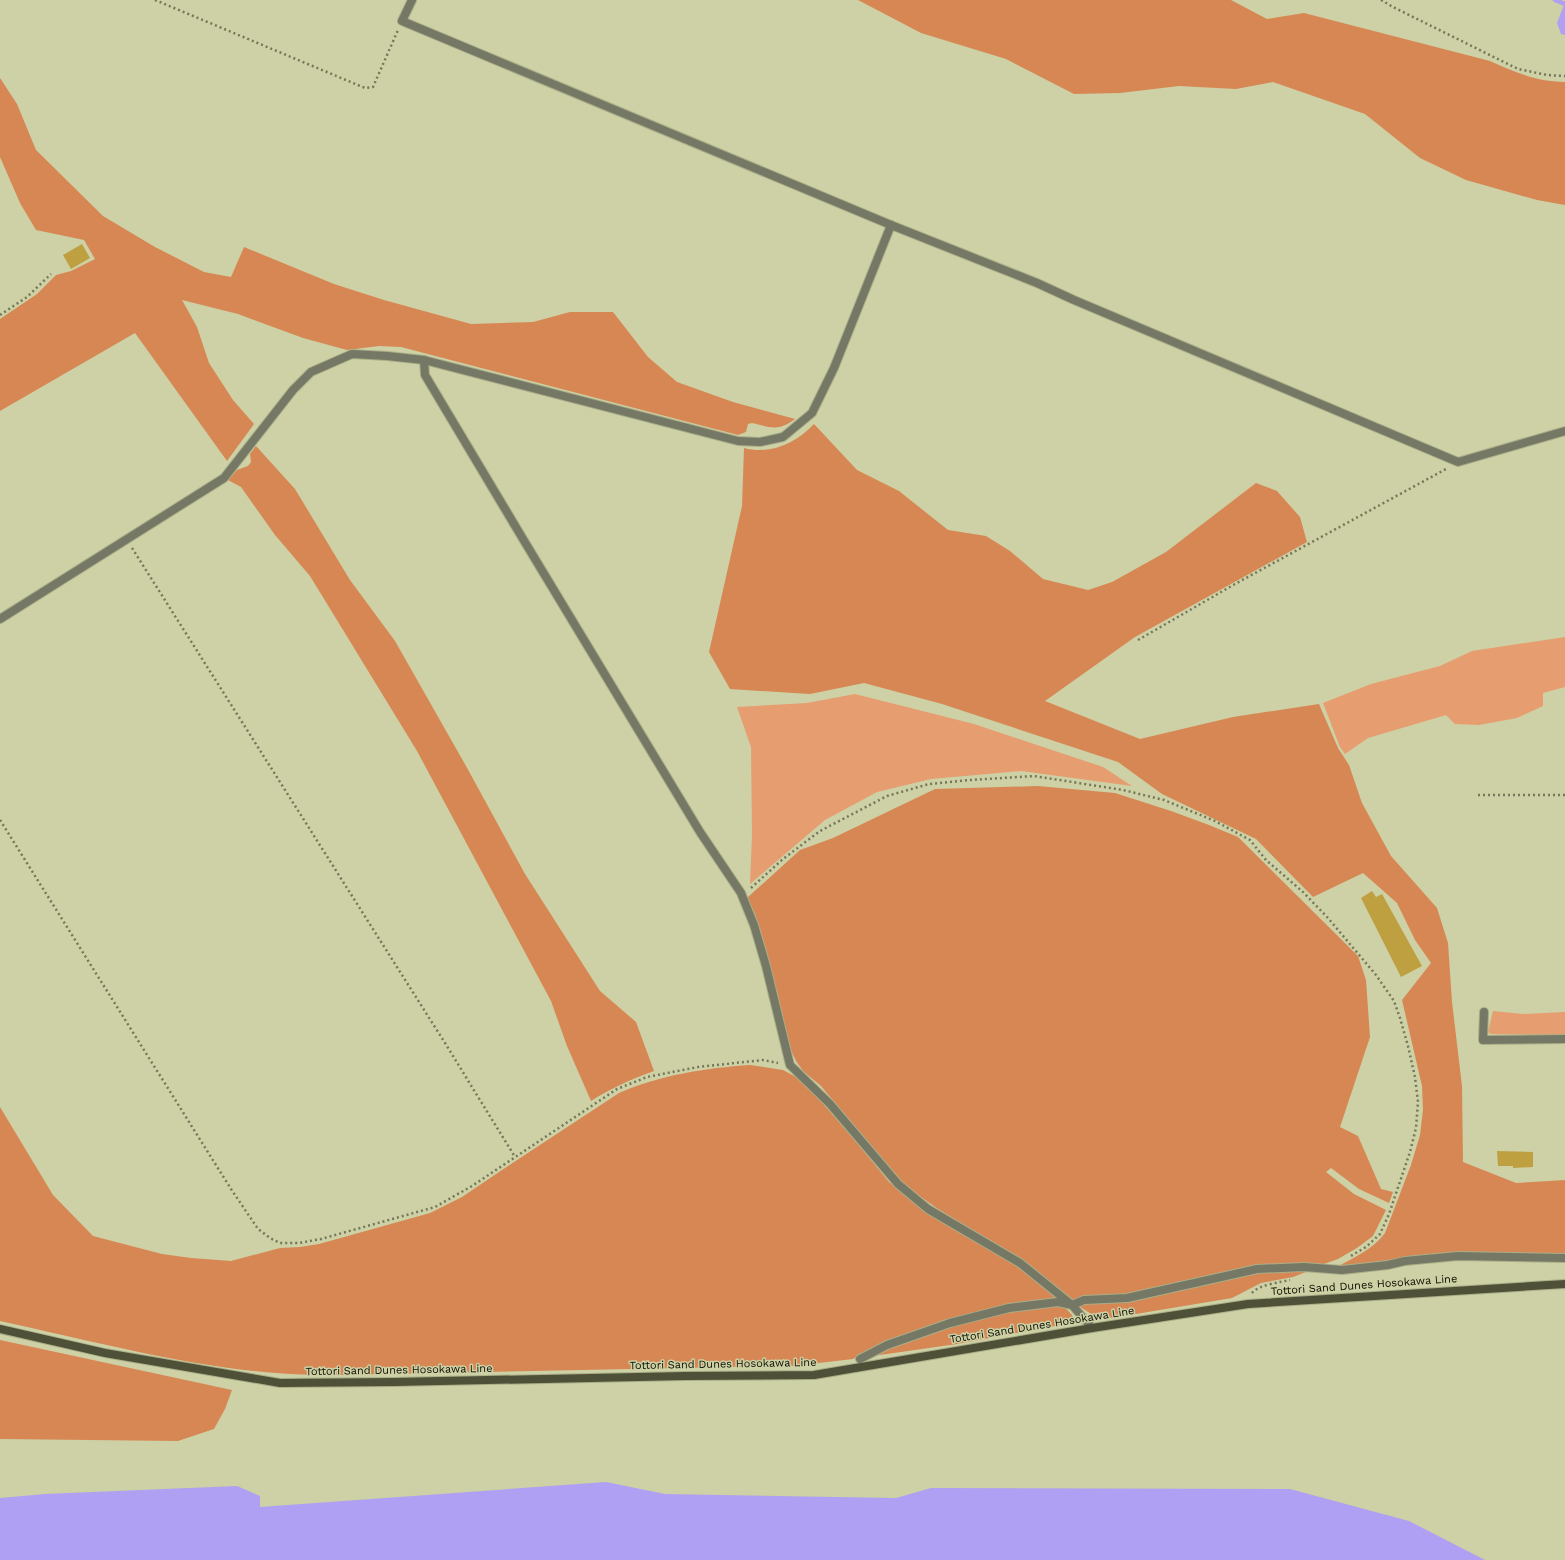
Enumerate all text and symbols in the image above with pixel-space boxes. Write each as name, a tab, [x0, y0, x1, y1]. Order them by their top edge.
street label: Tottori Sand Dunes Hosokawa Line	[1270, 1272, 1458, 1298]
street label: Tottori Sand Dunes Hosokawa Line	[949, 1304, 1135, 1346]
street label: Tottori Sand Dunes Hosokawa Line	[629, 1356, 817, 1372]
street label: Tottori Sand Dunes Hosokawa Line	[305, 1362, 493, 1378]

